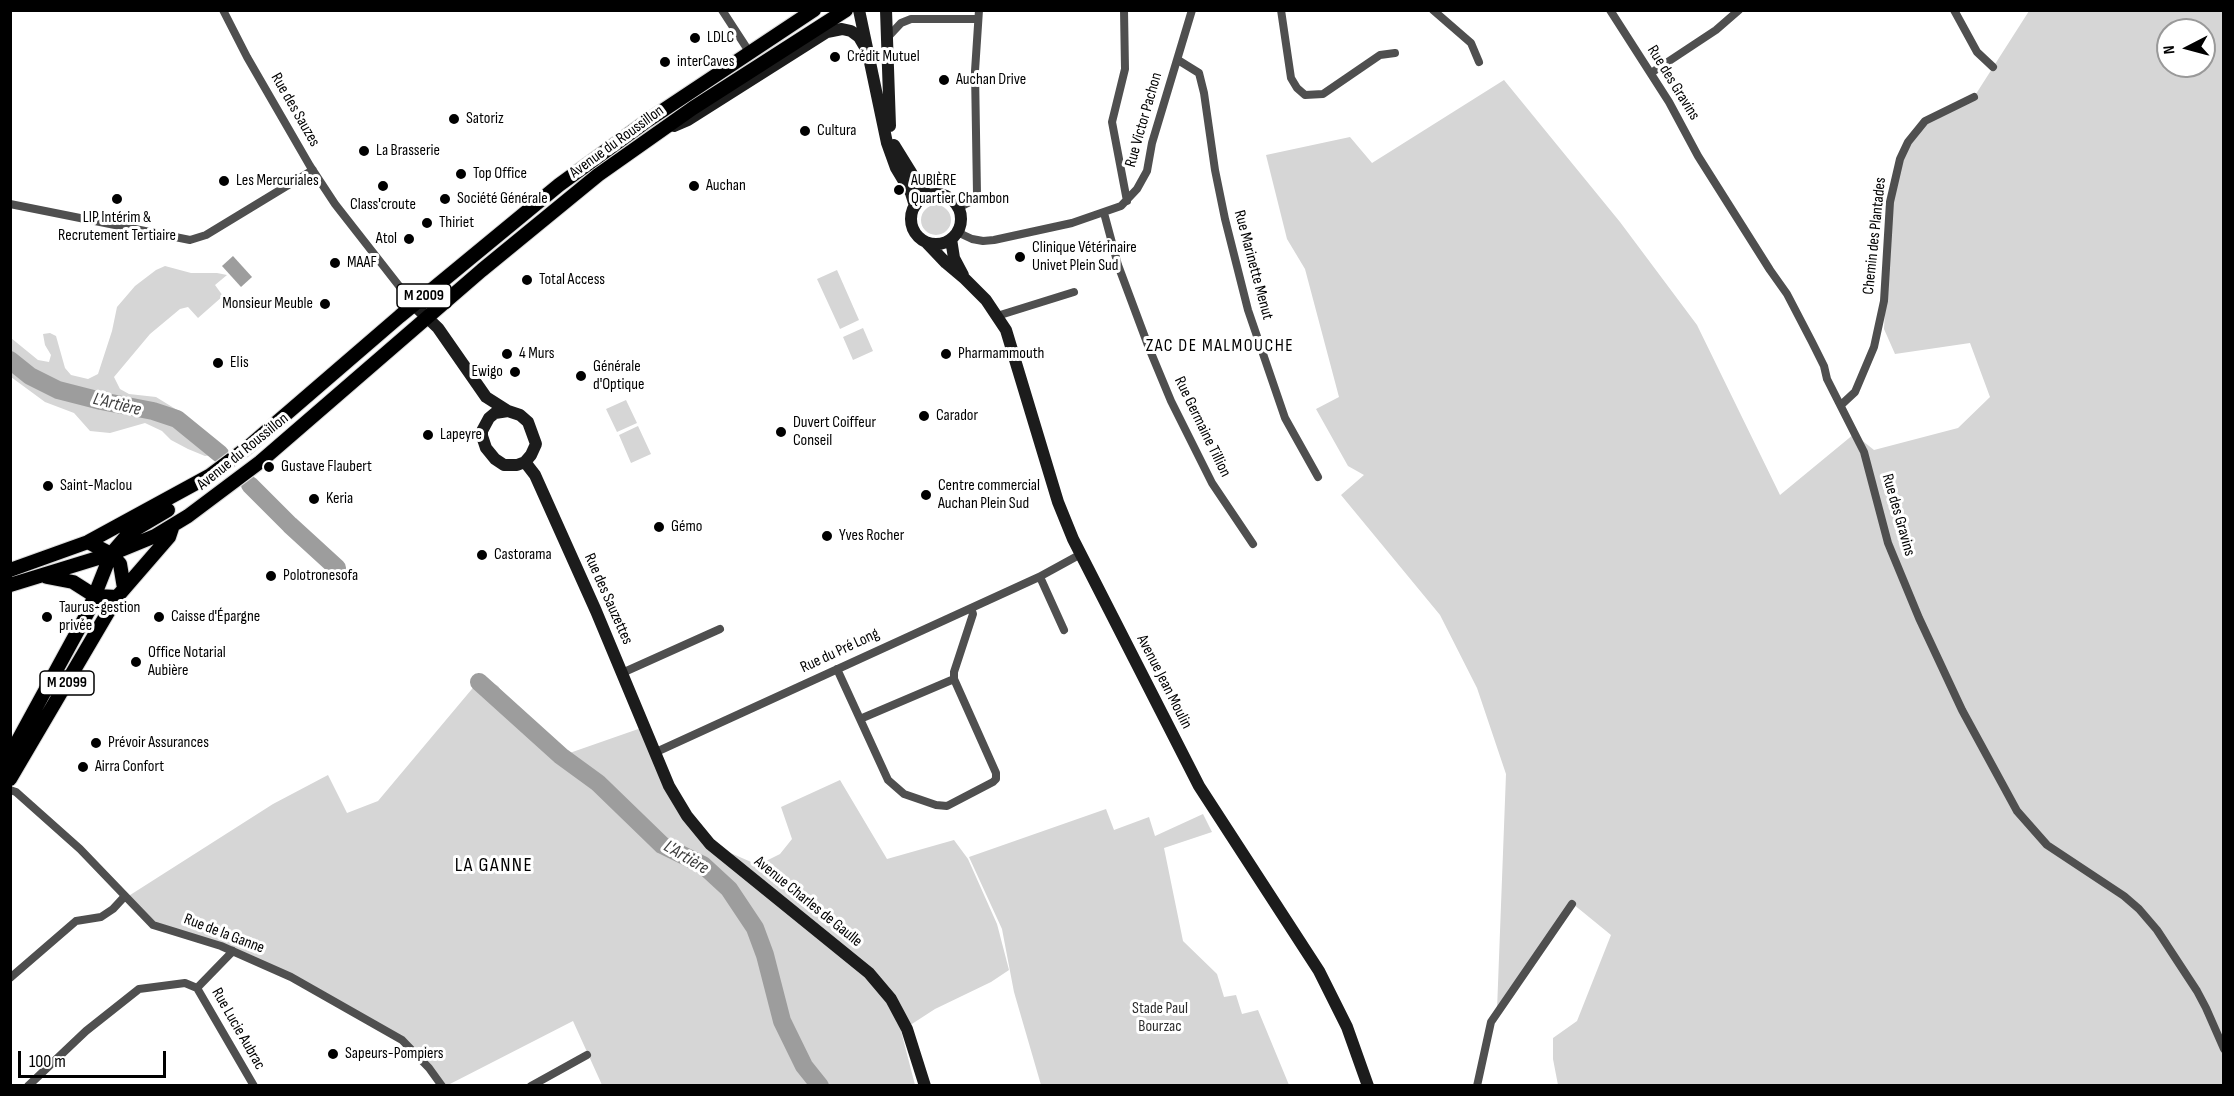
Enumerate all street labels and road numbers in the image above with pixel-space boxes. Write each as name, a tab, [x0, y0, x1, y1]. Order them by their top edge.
street label: Rue des Gravins	[1642, 42, 1704, 124]
street label: Rue des Sauzes	[266, 70, 324, 150]
street label: Rue Victor Pachon	[1121, 70, 1167, 170]
street label: Avenue du Roussillon	[566, 101, 668, 183]
street label: Chemin des Plantades	[1859, 176, 1891, 296]
street label: Rue Marinette Menut	[1229, 208, 1277, 322]
road number: M 2009	[397, 284, 451, 308]
street label: Rue Germaine Tillion	[1169, 374, 1235, 480]
street label: Avenue du Roussillon	[194, 409, 292, 495]
street label: Rue des Gravins	[1877, 472, 1919, 558]
street label: Rue des Sauzettes	[579, 550, 637, 648]
street label: Rue du Pré Long	[798, 624, 882, 678]
street label: Avenue Jean Moulin	[1132, 632, 1196, 732]
road number: M 2099	[40, 671, 94, 695]
street label: Avenue Charles de Gaulle	[750, 853, 866, 951]
street label: Rue de la Ganne	[181, 910, 267, 958]
street label: Rue Lucie Aubrac	[207, 985, 269, 1073]

